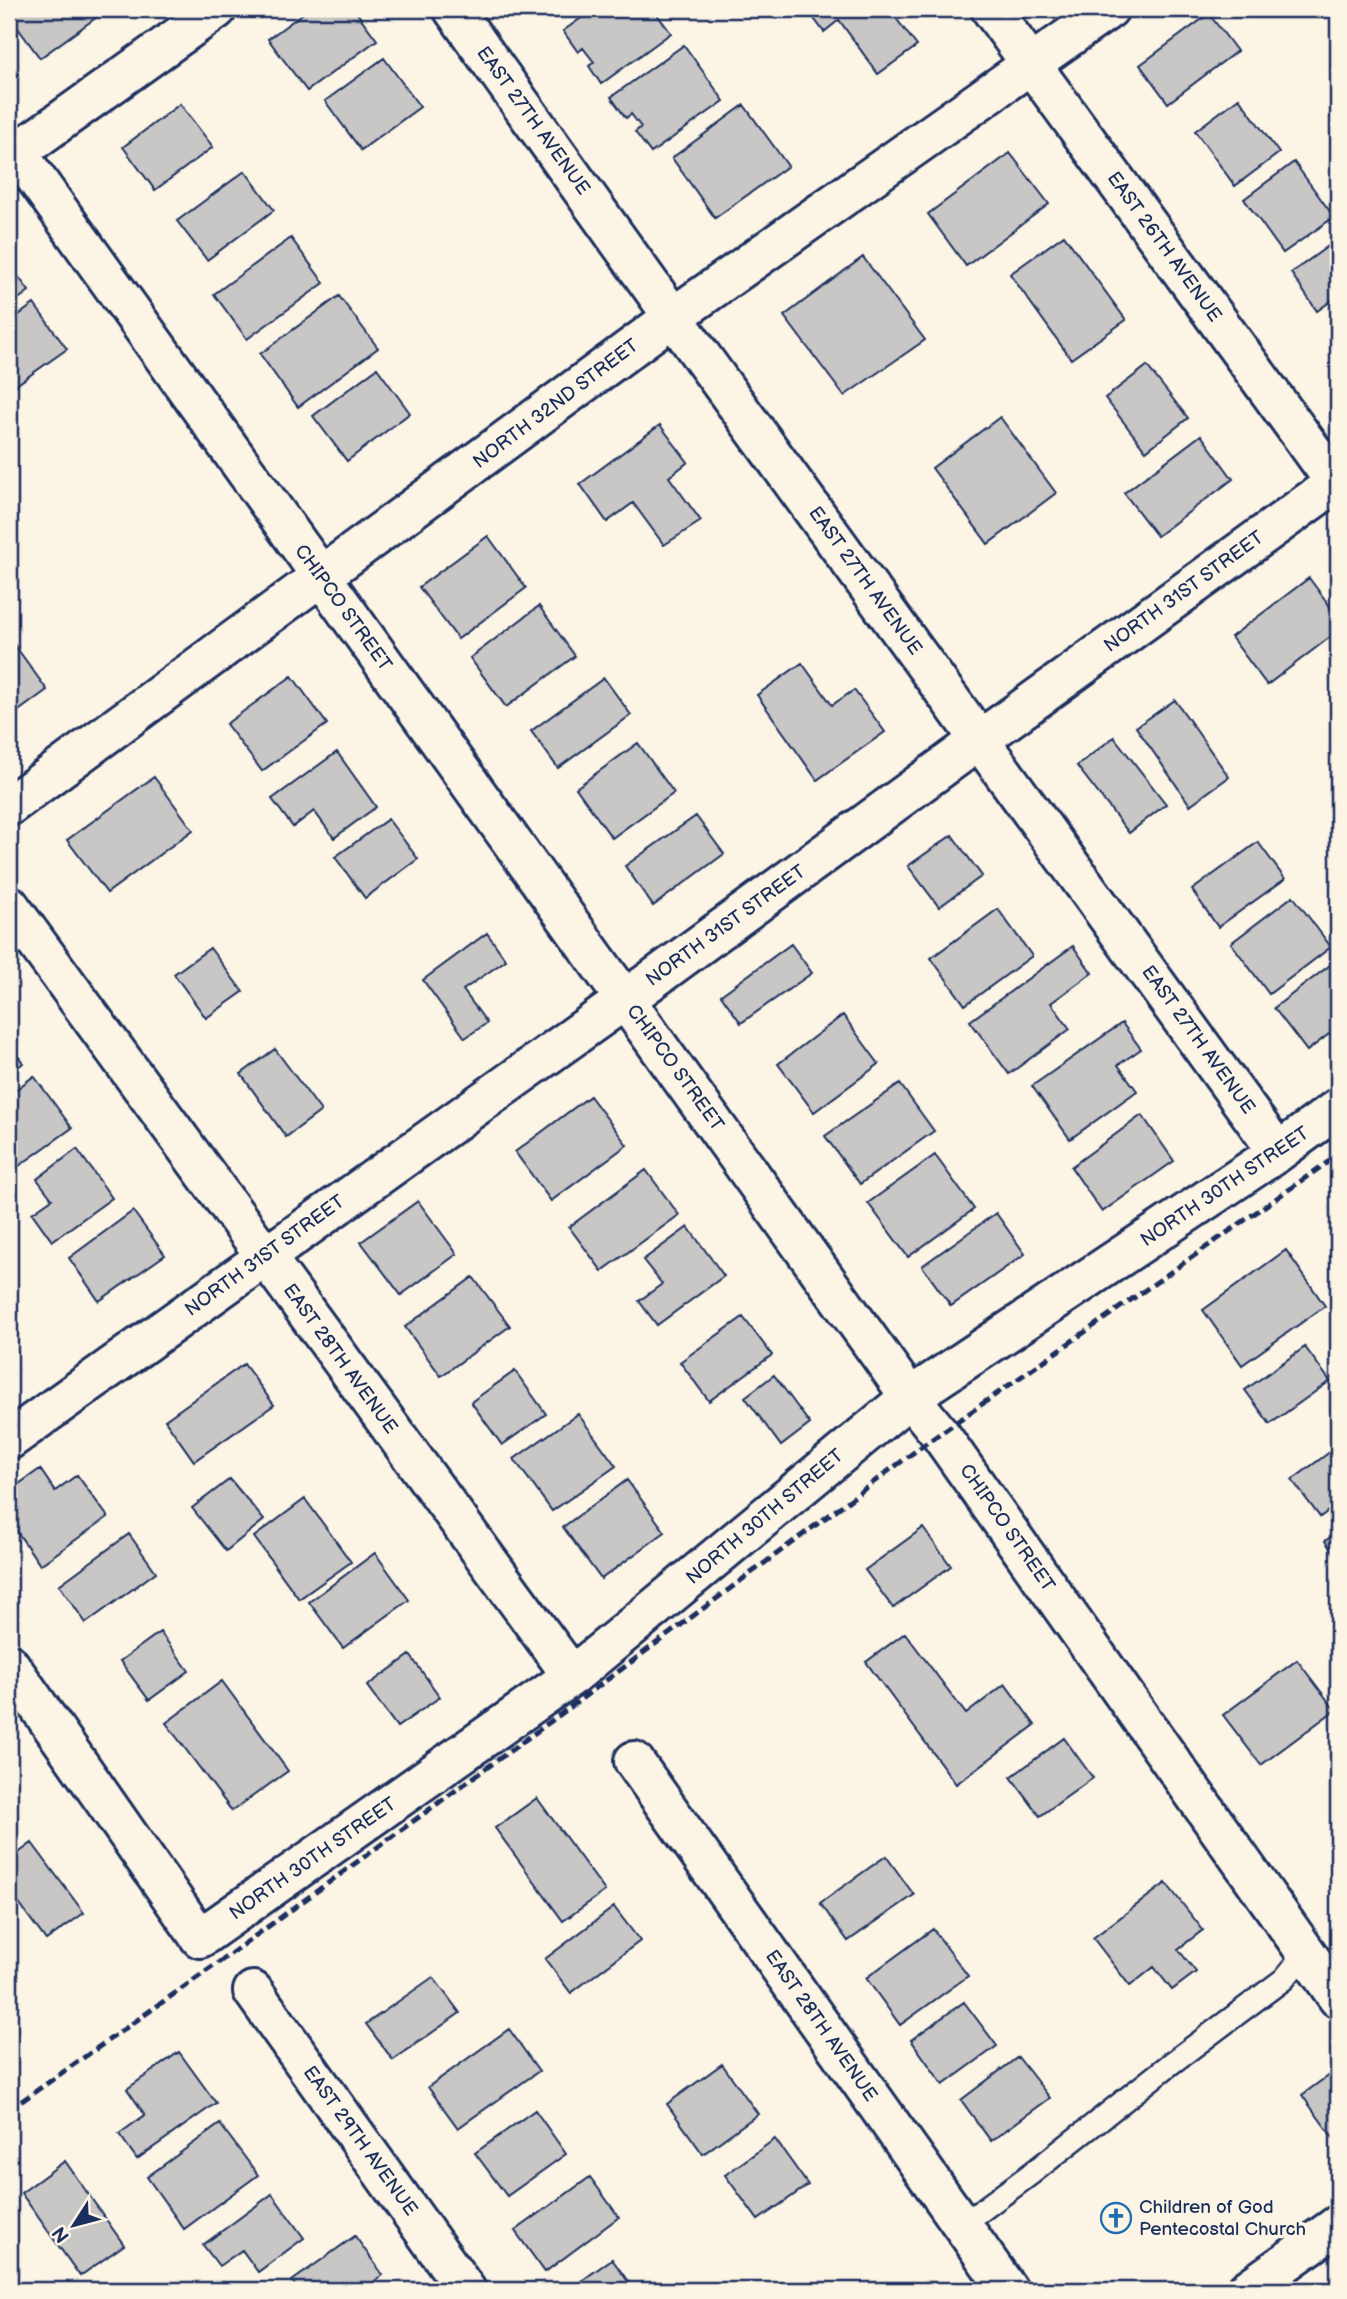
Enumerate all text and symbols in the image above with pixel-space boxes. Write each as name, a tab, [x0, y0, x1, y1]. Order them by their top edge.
street label: EAST 27TH AVENUE	[471, 42, 595, 200]
street label: EAST 26TH AVENUE	[1102, 167, 1226, 327]
street label: NORTH 32ND STREET	[469, 334, 644, 474]
street label: EAST 27TH AVENUE	[803, 502, 927, 660]
street label: NORTH 31ST STREET	[1100, 526, 1269, 658]
street label: CHIPCO STREET	[289, 540, 397, 676]
street label: NORTH 31ST STREET	[642, 860, 811, 992]
street label: EAST 27TH AVENUE	[1136, 961, 1260, 1119]
street label: CHIPCO STREET	[621, 1000, 729, 1136]
street label: NORTH 30TH STREET	[1136, 1122, 1314, 1252]
street label: NORTH 31ST STREET	[181, 1190, 350, 1322]
street label: EAST 28TH AVENUE	[278, 1280, 402, 1438]
street label: NORTH 30TH STREET	[682, 1444, 849, 1590]
street label: CHIPCO STREET	[954, 1460, 1060, 1597]
street label: NORTH 30TH STREET	[225, 1792, 401, 1925]
street label: EAST 28TH AVENUE	[760, 1946, 882, 2106]
street label: EAST 29TH AVENUE	[298, 2062, 422, 2220]
north arrow	[38, 2190, 108, 2260]
place label: Children of God Pentecostal Church	[1139, 2196, 1306, 2241]
church icon: Children of God Pentecostal Church	[1099, 2201, 1133, 2235]
text: N	[48, 2222, 75, 2247]

